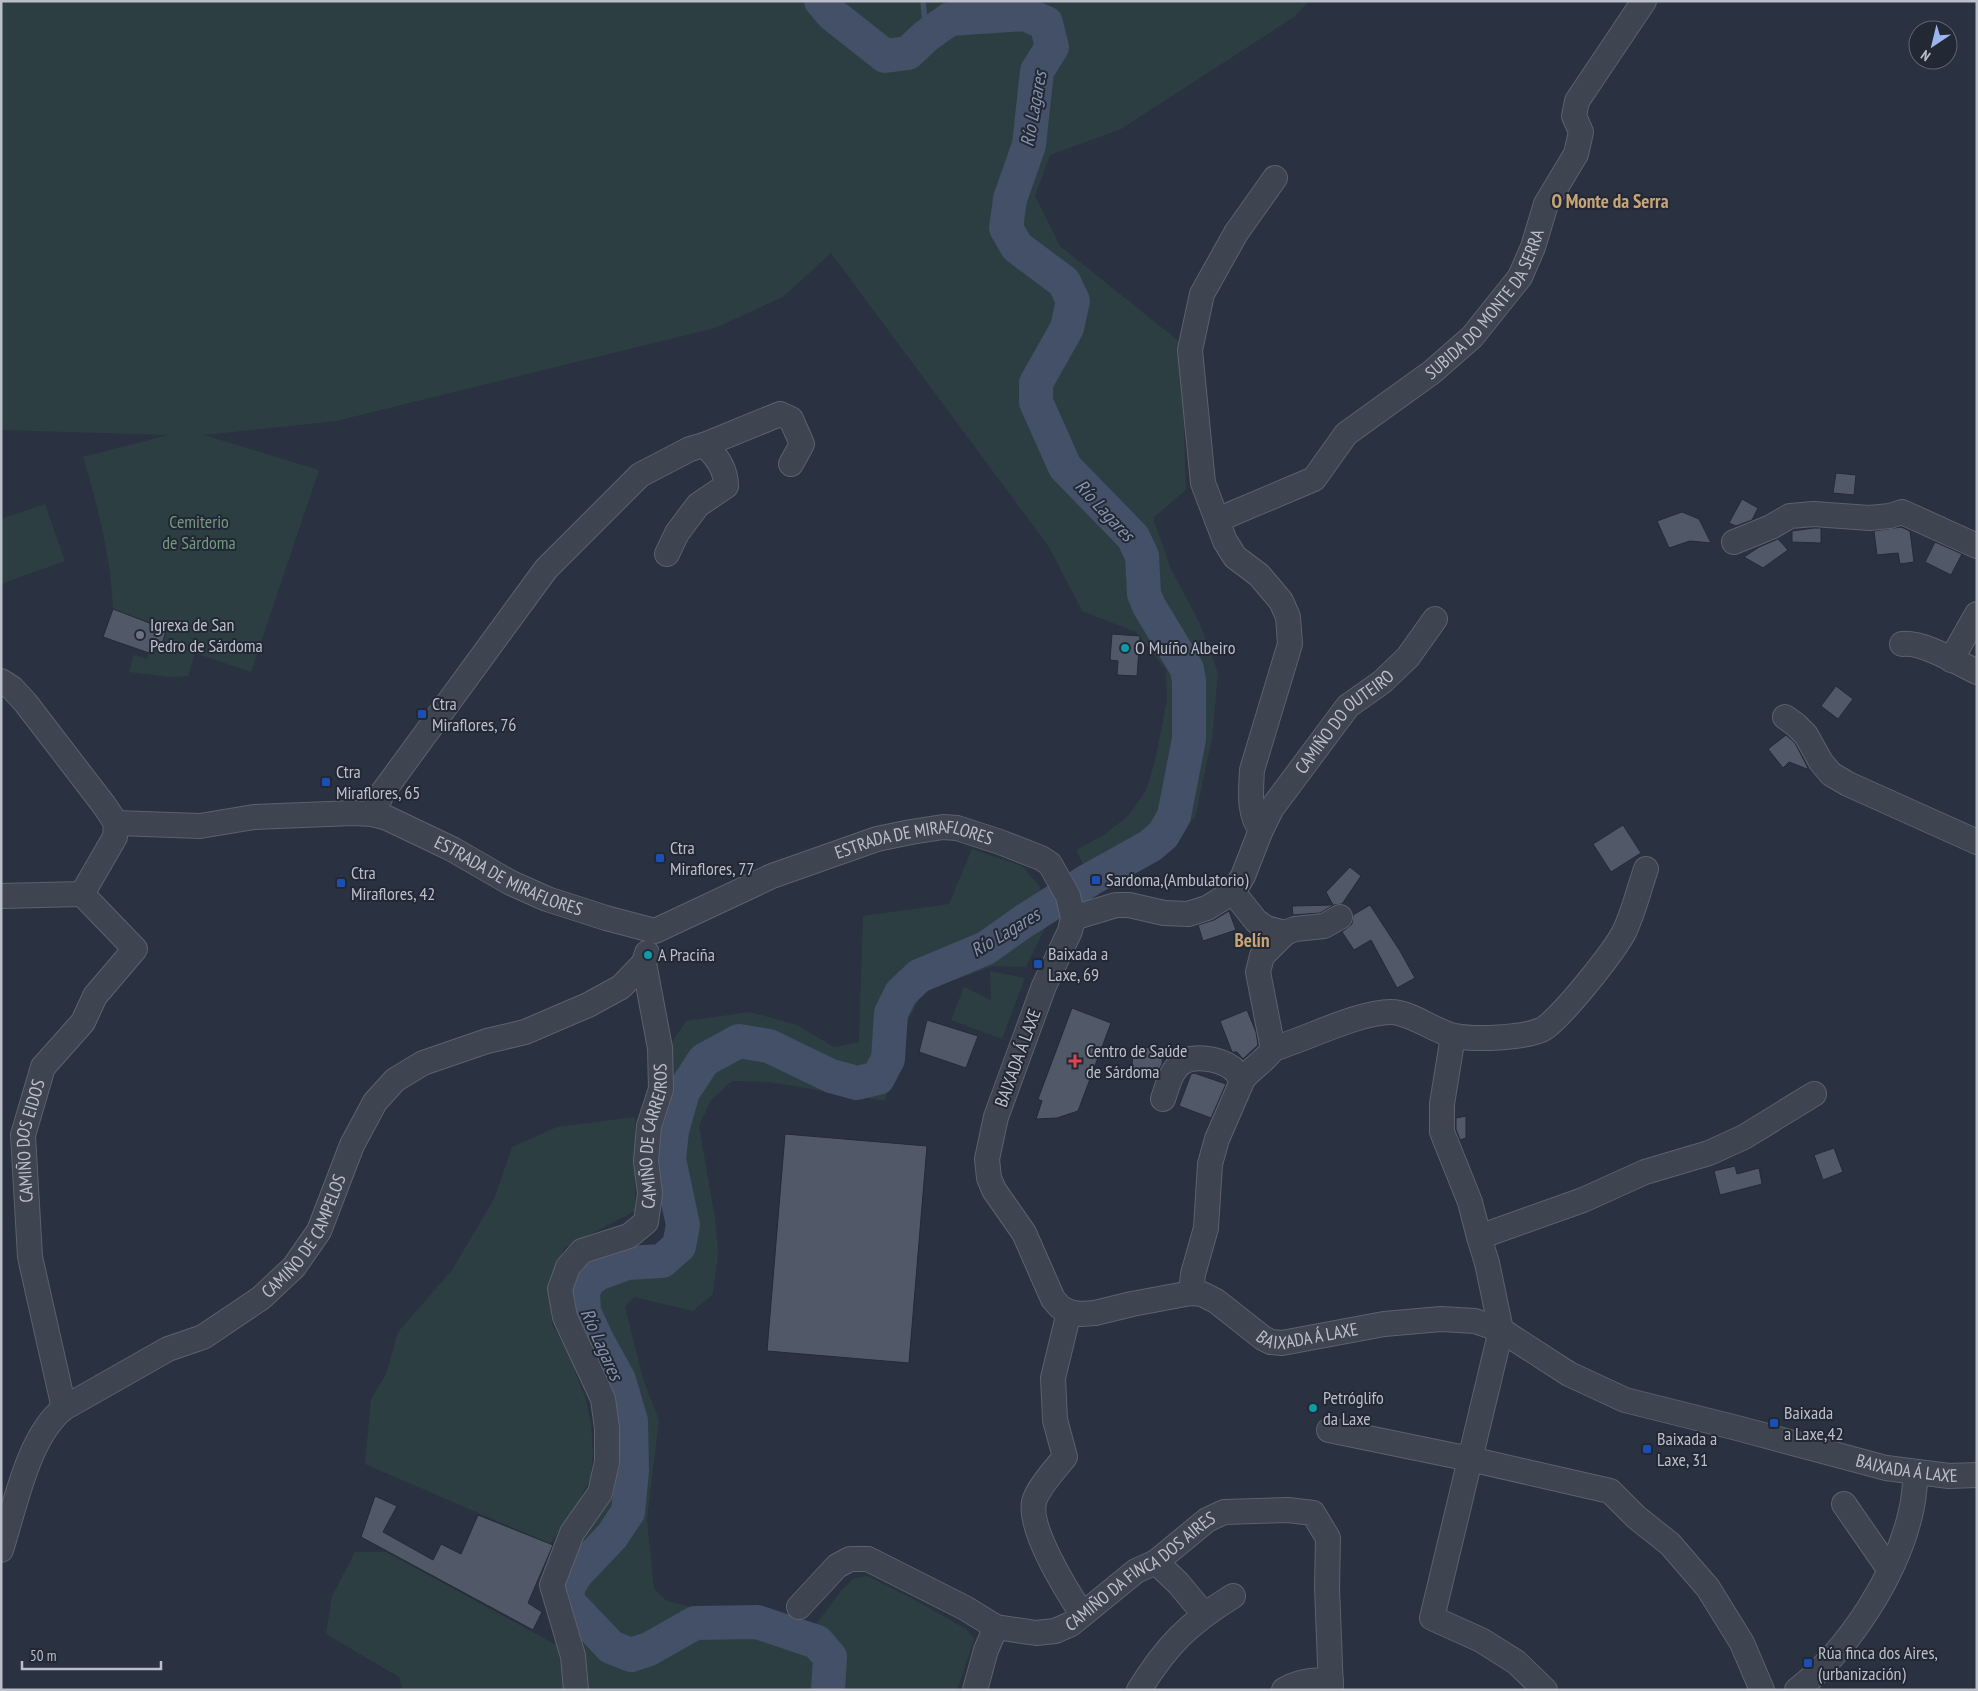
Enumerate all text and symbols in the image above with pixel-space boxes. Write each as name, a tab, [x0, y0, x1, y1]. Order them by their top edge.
north arrow	[1908, 20, 1958, 70]
text: N	[1917, 46, 1934, 65]
water label: Río Lagares	[1015, 68, 1052, 148]
district label: O Monte da Serra	[1552, 189, 1669, 213]
street label: SUBIDA DO MONTE DA SERRA	[1420, 226, 1549, 384]
water label: Río Lagares	[1070, 474, 1141, 547]
park label: Cemiterio de Sárdoma	[162, 510, 236, 554]
place label: Igrexa de San Pedro de Sárdoma	[150, 613, 263, 657]
marker: Igrexa de San Pedro de Sárdoma	[134, 629, 146, 641]
place label: O Muíño Albeiro	[1135, 636, 1236, 659]
marker: O Muíño Albeiro	[1119, 642, 1131, 654]
street label: CAMIÑO DO OUTEIRO	[1290, 665, 1399, 778]
place label: Ctra Miraflores, 76	[432, 692, 516, 736]
marker: Ctra Miraflores, 76	[416, 708, 428, 720]
place label: Ctra Miraflores, 65	[336, 760, 420, 804]
marker: Ctra Miraflores, 65	[320, 776, 332, 788]
street label: ESTRADA DE MIRAFLORES	[832, 815, 996, 864]
street label: ESTRADA DE MIRAFLORES	[431, 830, 586, 921]
place label: Ctra Miraflores, 77	[670, 836, 754, 880]
marker: Ctra Miraflores, 77	[654, 852, 666, 864]
place label: Ctra Miraflores, 42	[351, 861, 435, 905]
place label: Sardoma,(Ambulatorio)	[1106, 868, 1249, 891]
marker: Sardoma,(Ambulatorio)	[1090, 874, 1102, 886]
marker: Ctra Miraflores, 42	[335, 877, 347, 889]
water label: Río Lagares	[966, 901, 1045, 962]
district label: Belín	[1235, 928, 1269, 952]
place label: Baixada a Laxe, 69	[1048, 942, 1108, 986]
place label: A Praciña	[658, 943, 715, 966]
marker: A Praciña	[642, 949, 654, 961]
marker: Baixada a Laxe, 69	[1032, 958, 1044, 970]
street label: BAIXADA Á LAXE	[989, 1006, 1046, 1110]
place label: Centro de Saúde de Sárdoma	[1086, 1039, 1188, 1083]
marker: Centro de Saúde de Sárdoma	[1068, 1054, 1082, 1068]
street label: CAMIÑO DE CARREIROS	[634, 1063, 672, 1210]
street label: CAMIÑO DOS EIDOS	[11, 1076, 50, 1203]
street label: CAMIÑO DE CAMPELOS	[256, 1170, 351, 1303]
water label: Río Lagares	[576, 1304, 629, 1385]
street label: BAIXADA Á LAXE	[1252, 1317, 1360, 1354]
place label: Petróglifo da Laxe	[1323, 1386, 1384, 1430]
place label: Baixada a Laxe,42	[1784, 1401, 1844, 1445]
marker: Petróglifo da Laxe	[1307, 1402, 1319, 1414]
marker: Baixada a Laxe,42	[1768, 1417, 1780, 1429]
place label: Baixada a Laxe, 31	[1657, 1427, 1717, 1471]
marker: Baixada a Laxe, 31	[1641, 1443, 1653, 1455]
street label: BAIXADA Á LAXE	[1854, 1448, 1958, 1487]
street label: CAMIÑO DA FINCA DOS AIRES	[1062, 1506, 1219, 1636]
scale bar	[22, 1638, 161, 1670]
place label: Rúa finca dos Aires, (urbanización)	[1818, 1641, 1938, 1685]
text: 50 m	[30, 1646, 56, 1665]
marker: Rúa finca dos Aires, (urbanización)	[1802, 1657, 1814, 1669]

